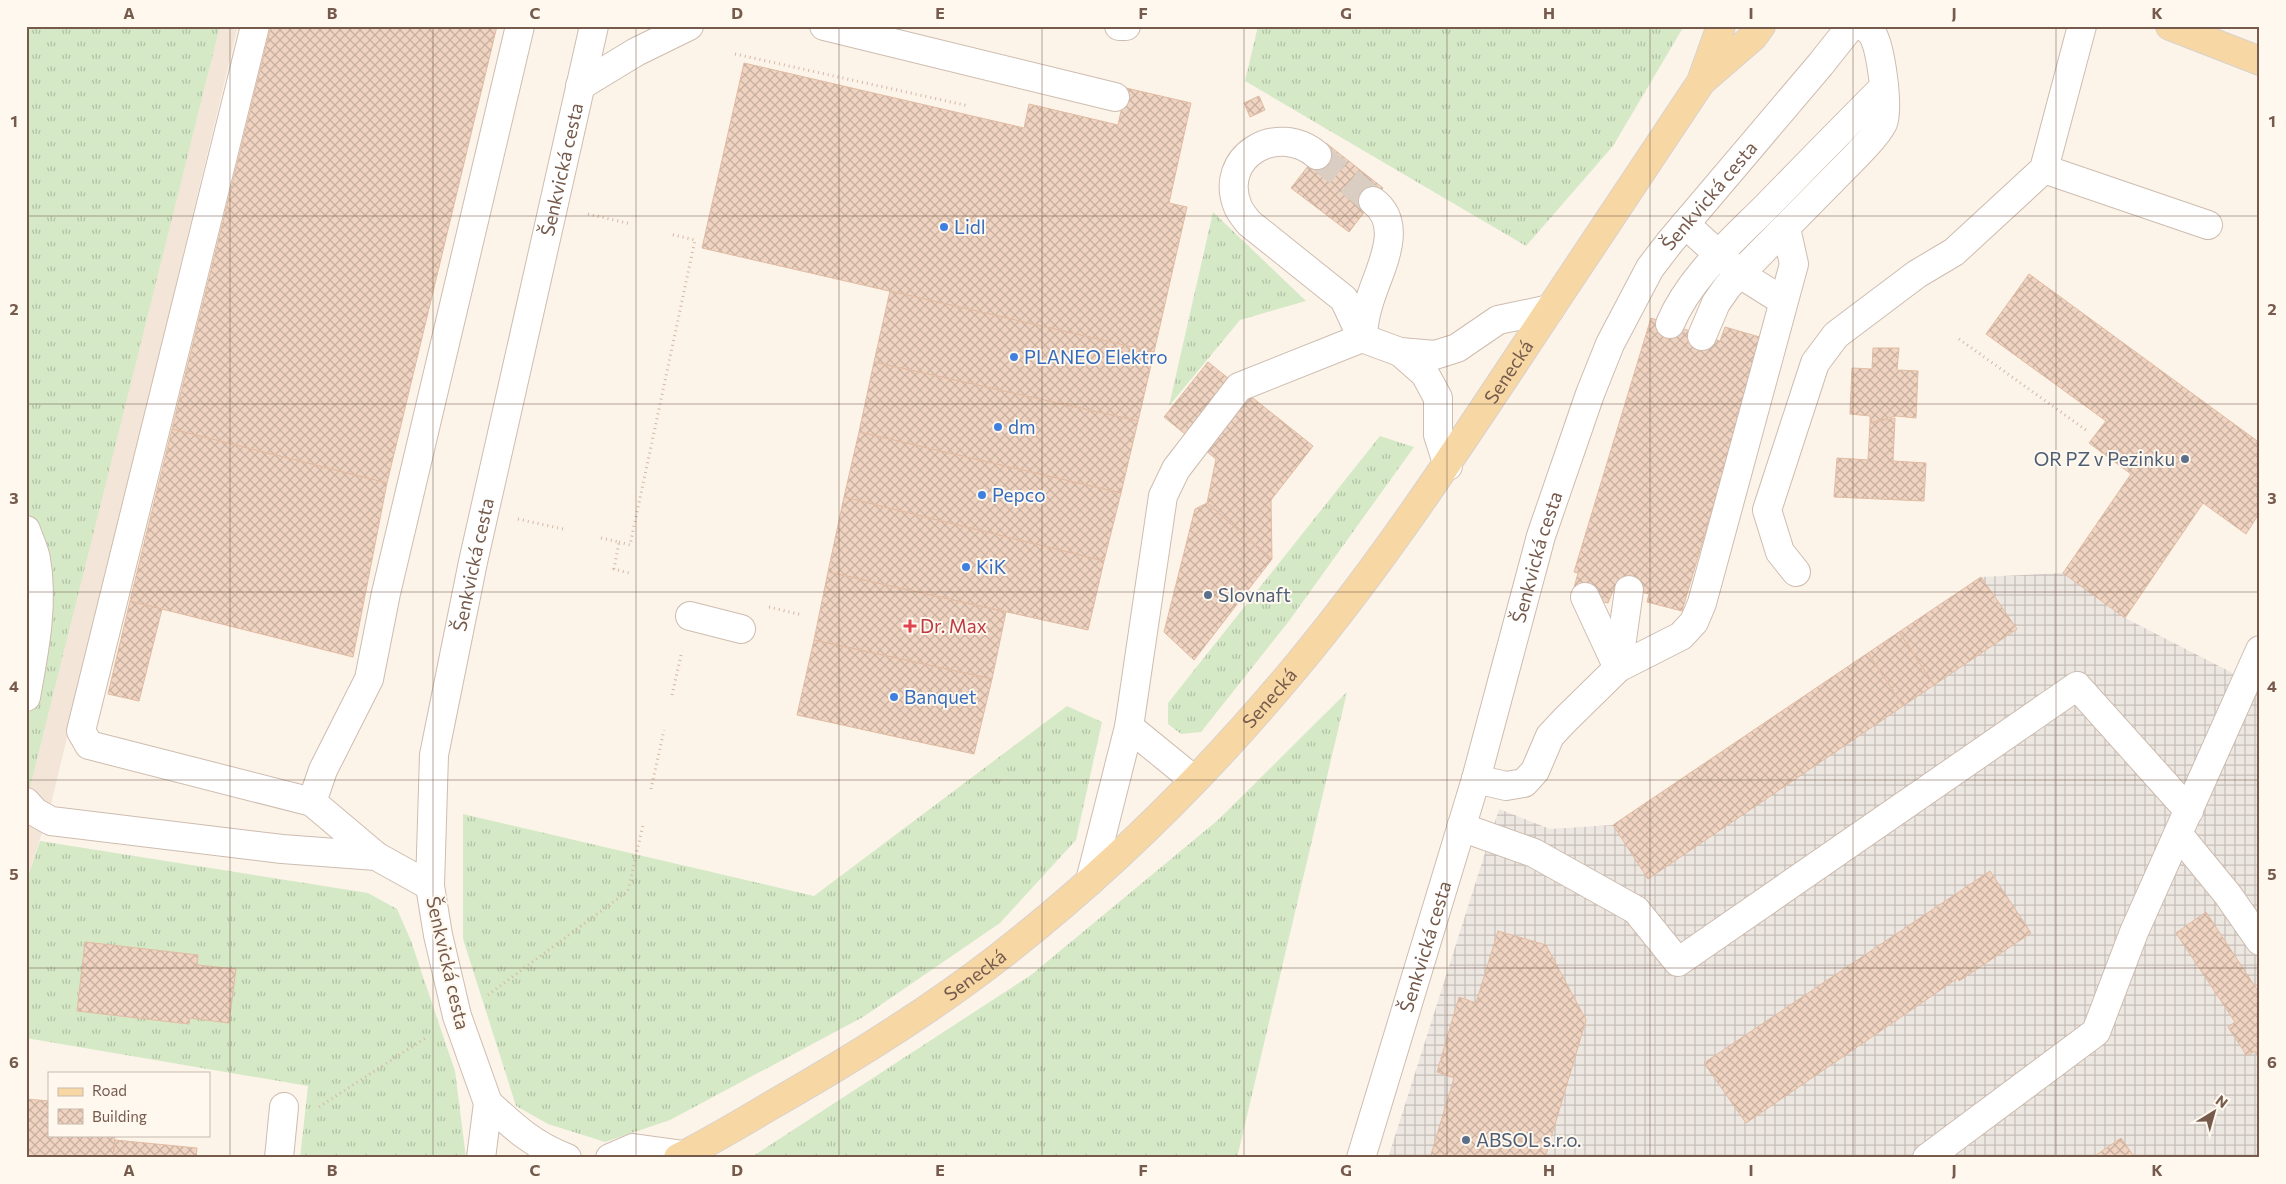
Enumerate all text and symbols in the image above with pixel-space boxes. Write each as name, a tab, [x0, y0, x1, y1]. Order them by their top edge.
text: A	[123, 3, 135, 22]
text: B	[327, 3, 338, 22]
text: C	[530, 3, 541, 22]
text: D	[731, 3, 743, 22]
text: E	[935, 3, 945, 22]
text: F	[1138, 3, 1148, 22]
text: G	[1340, 3, 1352, 22]
text: H	[1543, 3, 1555, 22]
text: I	[1748, 3, 1754, 22]
text: J	[1951, 3, 1957, 22]
text: K	[2151, 3, 2163, 22]
street label: Šenkvická cesta	[534, 101, 587, 238]
text: 1	[10, 111, 18, 130]
text: 1	[2268, 111, 2276, 130]
street label: Šenkvická cesta	[1655, 136, 1762, 255]
place label: Lidl	[954, 215, 986, 238]
marker: Lidl	[938, 221, 950, 233]
text: 2	[9, 299, 19, 318]
text: 2	[2267, 299, 2277, 318]
street label: Senecká	[1479, 335, 1537, 408]
place label: PLANEO Elektro	[1024, 345, 1168, 368]
marker: PLANEO Elektro	[1008, 351, 1020, 363]
place label: dm	[1008, 415, 1036, 438]
marker: dm	[992, 421, 1004, 433]
place label: OR PZ v Pezinku	[2034, 447, 2175, 470]
marker: OR PZ v Pezinku	[2179, 453, 2191, 465]
place label: Pepco	[992, 483, 1046, 506]
text: 3	[9, 488, 19, 507]
street label: Šenkvická cesta	[1505, 488, 1567, 625]
text: 3	[2267, 488, 2277, 507]
marker: Pepco	[976, 489, 988, 501]
street label: Šenkvická cesta	[446, 496, 498, 633]
place label: KiK	[976, 555, 1007, 578]
marker: KiK	[960, 561, 972, 573]
place label: Slovnaft	[1218, 583, 1291, 606]
marker: Slovnaft	[1202, 589, 1214, 601]
place label: Dr. Max	[920, 614, 987, 637]
marker: Dr. Max	[904, 620, 916, 632]
street label: Senecká	[1237, 663, 1301, 733]
text: 4	[9, 676, 19, 695]
text: 4	[2267, 676, 2277, 695]
place label: Banquet	[904, 685, 977, 708]
marker: Banquet	[888, 691, 900, 703]
text: 5	[9, 864, 19, 883]
text: 5	[2267, 864, 2277, 883]
street label: Šenkvická cesta	[1393, 878, 1455, 1015]
street label: Šenkvická cesta	[422, 894, 476, 1032]
street label: Senecká	[939, 944, 1010, 1005]
text: 6	[9, 1052, 19, 1071]
text: 6	[2267, 1052, 2277, 1071]
legend	[48, 1072, 210, 1136]
text: Road	[92, 1081, 127, 1099]
north arrow	[2188, 1086, 2238, 1136]
text: N	[2213, 1091, 2231, 1111]
text: Building	[92, 1107, 147, 1125]
place label: ABSOL s.r.o.	[1476, 1128, 1582, 1151]
marker: ABSOL s.r.o.	[1460, 1134, 1472, 1146]
text: A	[123, 1160, 135, 1179]
text: B	[327, 1160, 338, 1179]
text: C	[530, 1160, 541, 1179]
text: D	[731, 1160, 743, 1179]
text: E	[935, 1160, 945, 1179]
text: F	[1138, 1160, 1148, 1179]
text: G	[1340, 1160, 1352, 1179]
text: H	[1543, 1160, 1555, 1179]
text: I	[1748, 1160, 1754, 1179]
text: J	[1951, 1160, 1957, 1179]
text: K	[2151, 1160, 2163, 1179]

